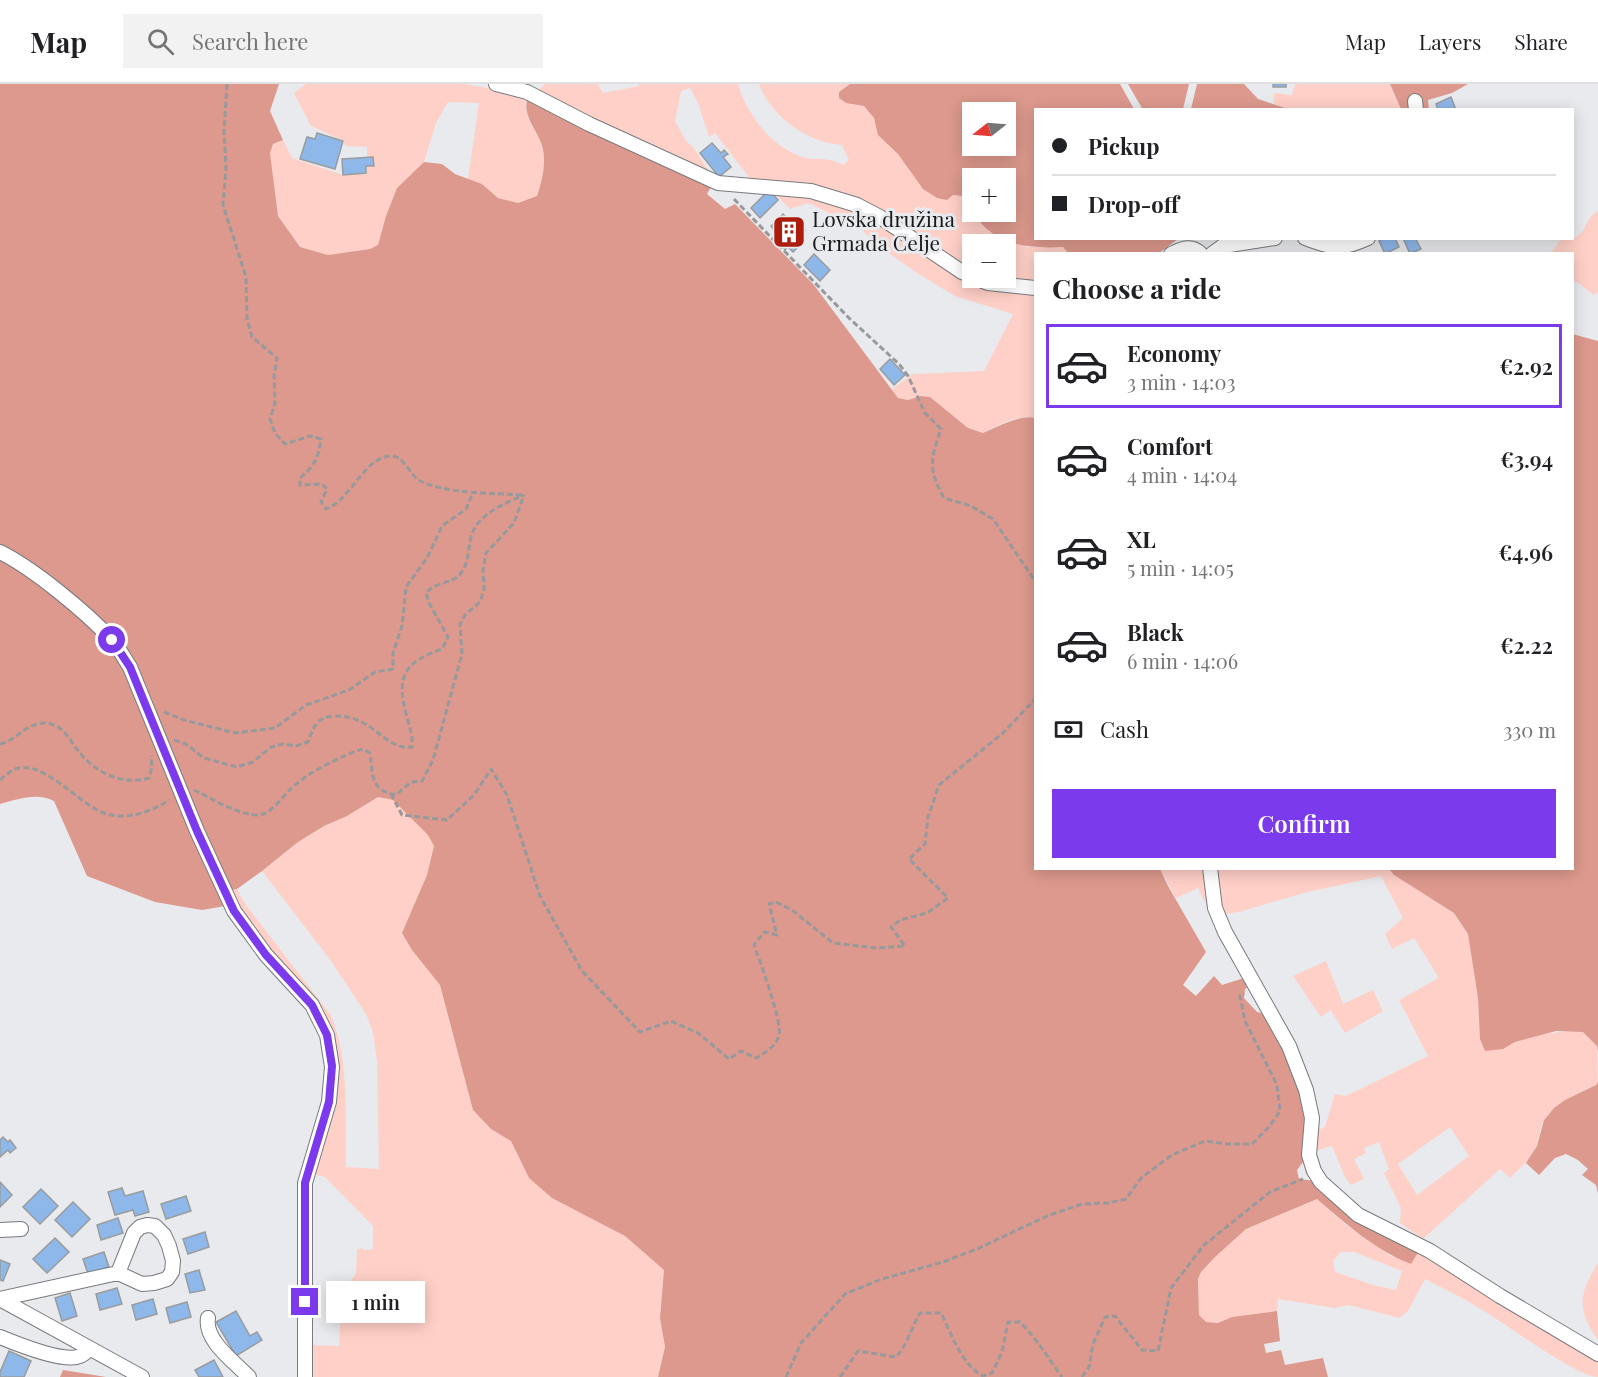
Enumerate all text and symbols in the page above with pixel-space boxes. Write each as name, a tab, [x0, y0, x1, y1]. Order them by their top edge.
search box	[123, 14, 543, 68]
text: Map	[30, 23, 87, 60]
icon: search	[144, 25, 177, 58]
text: Search here	[192, 26, 308, 56]
text: Map	[1345, 27, 1386, 55]
text: Layers	[1419, 27, 1481, 55]
text: Share	[1514, 27, 1568, 55]
north arrow	[962, 102, 1016, 156]
map controls	[962, 102, 1016, 288]
text: Pickup	[1088, 131, 1159, 161]
button: +	[962, 168, 1016, 222]
text: Drop-off	[1088, 189, 1179, 219]
place label: Lovska družina Grmada Celje	[812, 204, 955, 256]
building icon: Lovska družina Grmada Celje	[771, 214, 807, 250]
button: −	[962, 234, 1016, 288]
text: Choose a ride	[1052, 270, 1221, 306]
text: Economy	[1127, 338, 1221, 368]
icon: car	[1055, 339, 1109, 393]
text: €2.92	[1499, 351, 1553, 381]
text: 3 min · 14:03	[1127, 368, 1235, 395]
text: Comfort	[1127, 431, 1213, 461]
icon: car	[1055, 432, 1109, 486]
text: €3.94	[1500, 444, 1553, 474]
text: 4 min · 14:04	[1127, 461, 1237, 488]
text: XL	[1127, 524, 1156, 554]
icon: car	[1055, 525, 1109, 579]
text: €4.96	[1498, 537, 1553, 567]
text: 5 min · 14:05	[1127, 554, 1234, 581]
text: Black	[1127, 617, 1184, 647]
icon: car	[1055, 618, 1109, 672]
route start	[98, 626, 125, 653]
text: €2.22	[1500, 630, 1553, 660]
text: 6 min · 14:06	[1127, 647, 1238, 674]
icon: cash	[1052, 713, 1085, 746]
text: Cash	[1100, 714, 1149, 744]
text: 330 m	[1503, 716, 1556, 743]
button: Confirm	[1052, 789, 1556, 858]
callout: 1 min	[326, 1281, 425, 1323]
route end	[291, 1288, 318, 1315]
text: 1 min	[351, 1288, 400, 1315]

